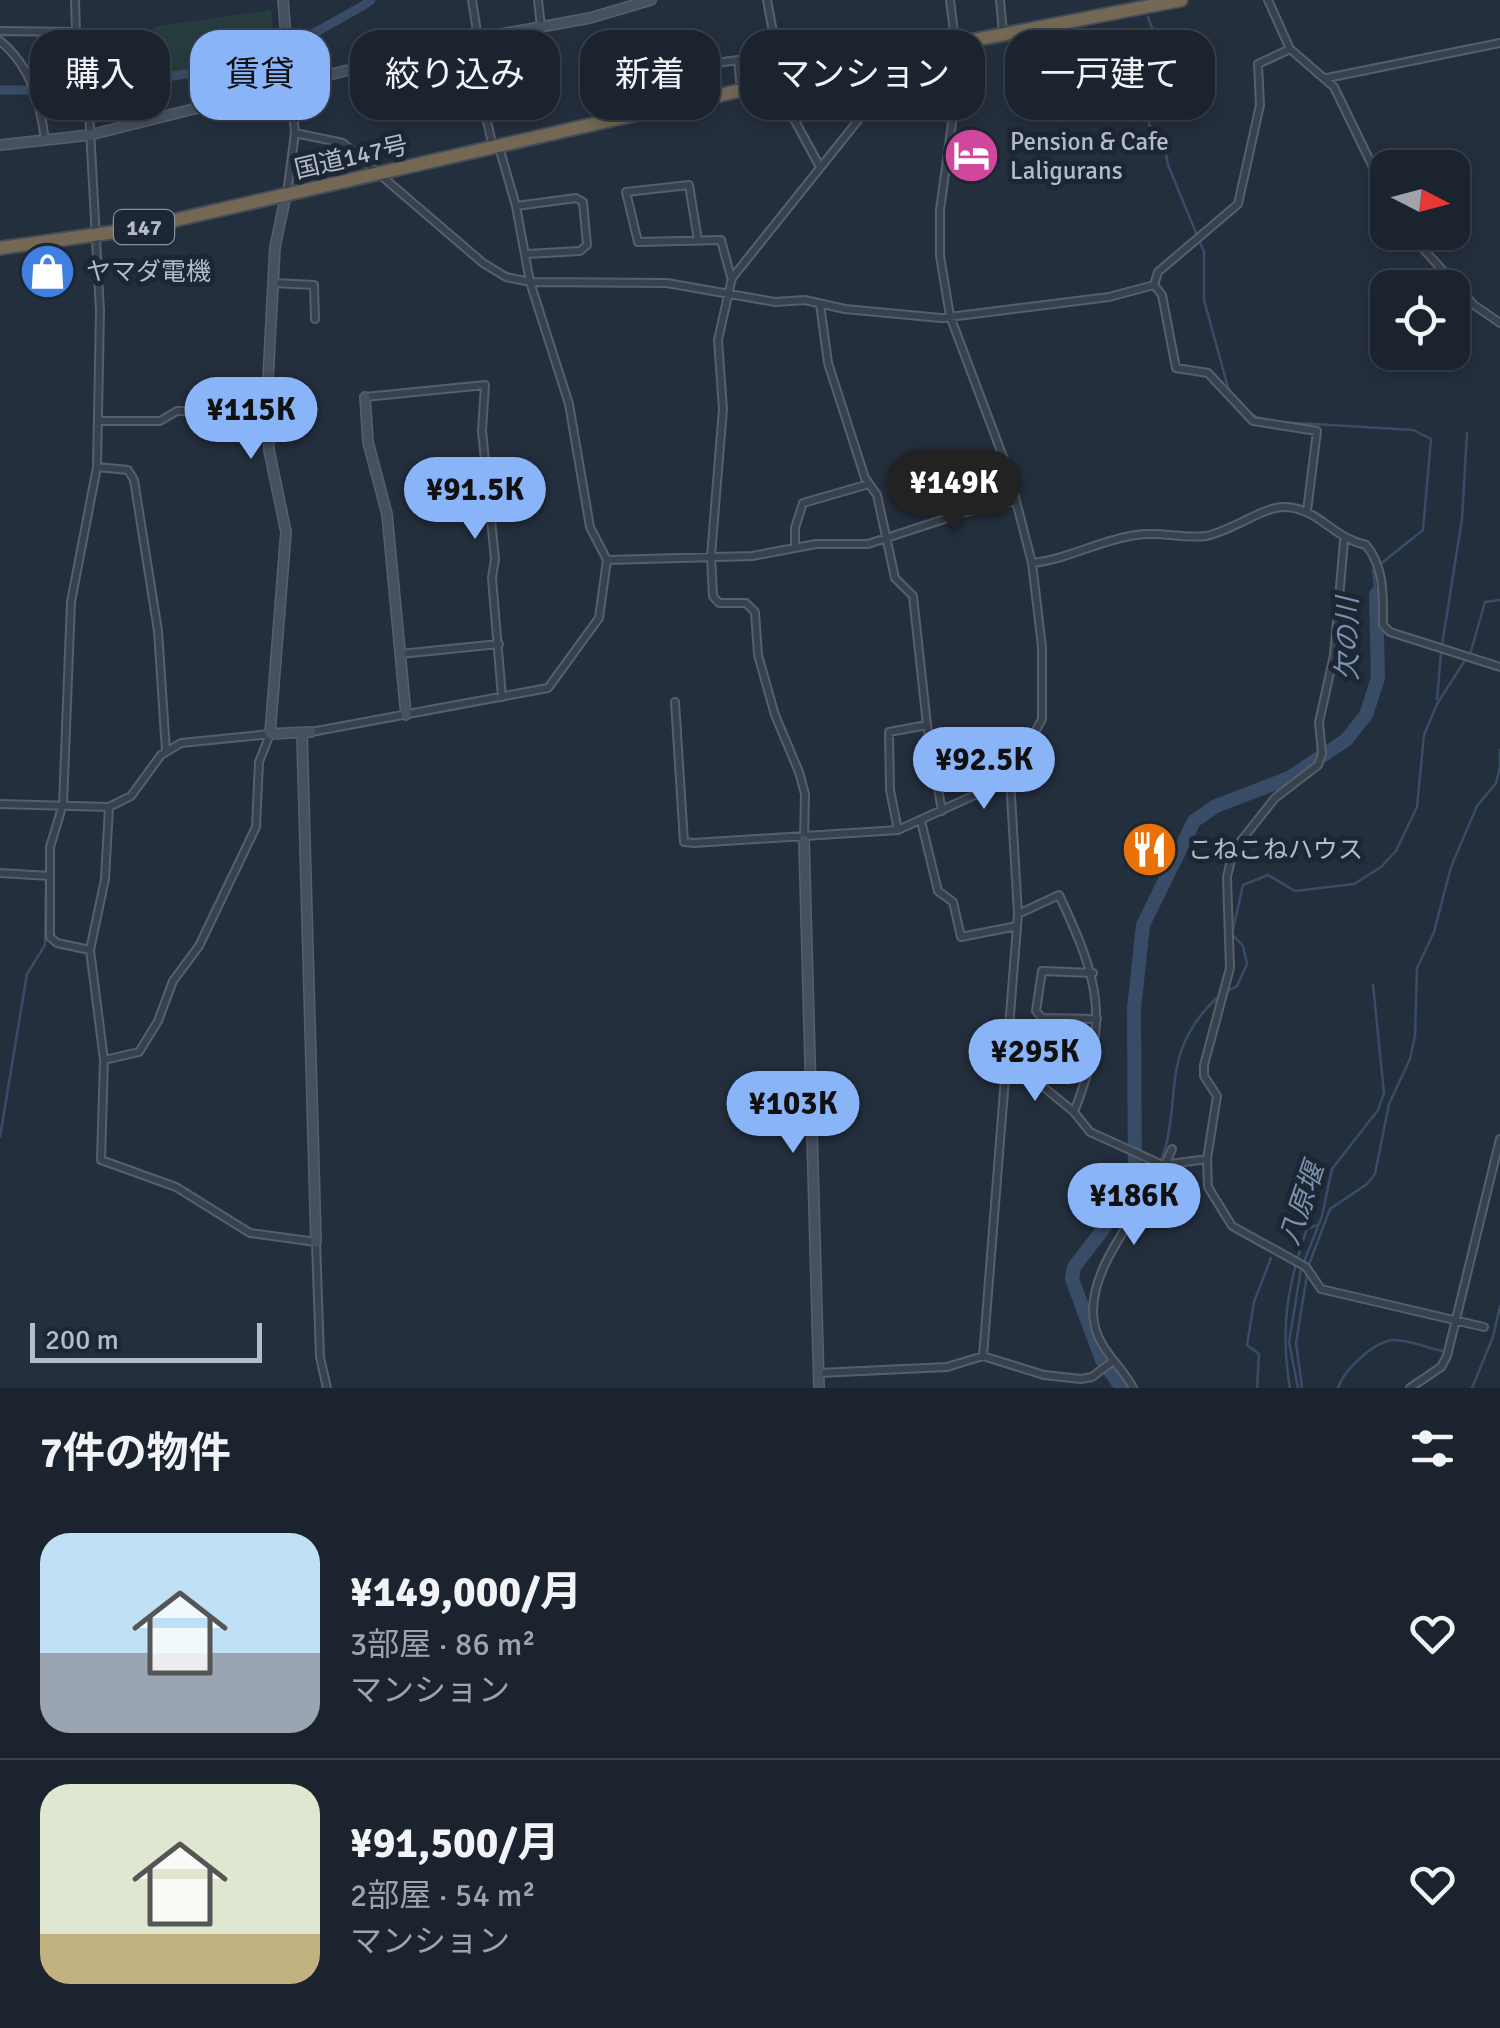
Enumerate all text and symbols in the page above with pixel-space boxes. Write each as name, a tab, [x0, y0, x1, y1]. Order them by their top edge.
chip: 購入	[30, 30, 170, 120]
chip: 賃貸	[190, 30, 330, 120]
chip: 絞り込み	[350, 30, 560, 120]
chip: 新着	[580, 30, 720, 120]
chip: マンション	[740, 30, 985, 120]
chip: 一戸建て	[1005, 30, 1215, 120]
hotel icon: Pension & Cafe Laligurans	[941, 125, 1001, 185]
place label: Pension & Cafe Laligurans	[1010, 126, 1169, 186]
street label: 国道147号	[291, 129, 411, 185]
north arrow	[1370, 150, 1470, 250]
map controls	[1370, 150, 1470, 370]
road number: 147	[114, 210, 174, 244]
shop icon: ヤマダ電機	[17, 241, 77, 301]
place label: ヤマダ電機	[86, 256, 211, 287]
button: locate	[1370, 270, 1470, 370]
pin: ¥115K	[181, 377, 321, 462]
text: ¥115K	[207, 390, 295, 429]
pin: ¥149K	[884, 450, 1024, 535]
pin: ¥91.5K	[394, 457, 556, 542]
text: ¥149K	[910, 463, 998, 502]
text: ¥91.5K	[426, 470, 524, 509]
water label: 欠の川	[1331, 594, 1365, 681]
pin: ¥92.5K	[903, 727, 1065, 812]
text: ¥92.5K	[935, 740, 1033, 779]
restaurant icon: こねこねハウス	[1119, 819, 1179, 879]
place label: こねこねハウス	[1188, 834, 1363, 865]
pin: ¥295K	[965, 1019, 1105, 1104]
text: ¥295K	[991, 1032, 1079, 1071]
pin: ¥103K	[723, 1071, 863, 1156]
text: ¥103K	[749, 1084, 837, 1123]
water label: 八原堰	[1272, 1154, 1333, 1249]
pin: ¥186K	[1064, 1163, 1204, 1248]
text: ¥186K	[1090, 1176, 1178, 1215]
scale bar	[30, 1318, 262, 1362]
text: 200 m	[45, 1323, 119, 1357]
icon: filters	[1405, 1421, 1460, 1476]
text: 7件の物件	[40, 1428, 231, 1479]
text: ¥149,000/月	[350, 1567, 582, 1618]
icon: home	[120, 1573, 240, 1693]
icon: heart	[1405, 1606, 1460, 1661]
text: 3部屋 · 86 m²	[350, 1625, 536, 1664]
text: マンション	[350, 1671, 510, 1710]
text: ¥91,500/月	[350, 1818, 559, 1869]
icon: home	[120, 1824, 240, 1944]
icon: heart	[1405, 1857, 1460, 1912]
text: 2部屋 · 54 m²	[350, 1876, 536, 1915]
text: マンション	[350, 1922, 510, 1961]

